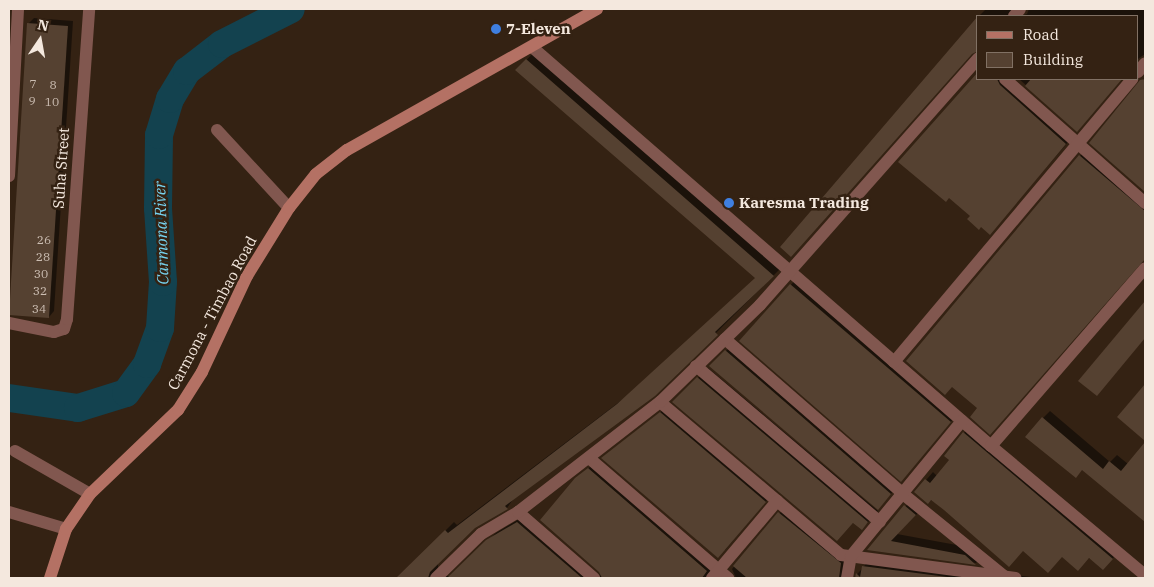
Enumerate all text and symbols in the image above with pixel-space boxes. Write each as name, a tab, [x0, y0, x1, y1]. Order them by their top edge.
north arrow	[15, 15, 65, 65]
text: N	[36, 15, 50, 35]
legend	[976, 15, 1139, 80]
place label: 7-Eleven	[506, 20, 571, 38]
marker: 7-Eleven	[490, 23, 502, 35]
text: Road	[1023, 25, 1059, 44]
text: Building	[1023, 50, 1083, 69]
house number: 7	[29, 77, 37, 91]
house number: 8	[49, 78, 57, 92]
house number: 9	[28, 94, 36, 108]
house number: 10	[45, 95, 59, 109]
street label: Suha Street	[49, 127, 73, 209]
water label: Carmona River	[150, 181, 172, 285]
place label: Karesma Trading	[739, 194, 869, 212]
marker: Karesma Trading	[723, 197, 735, 209]
house number: 26	[37, 233, 51, 247]
street label: Carmona - Timbao Road	[164, 233, 260, 393]
house number: 28	[36, 250, 50, 264]
house number: 30	[34, 267, 48, 281]
house number: 32	[33, 284, 47, 298]
house number: 34	[32, 302, 46, 316]

